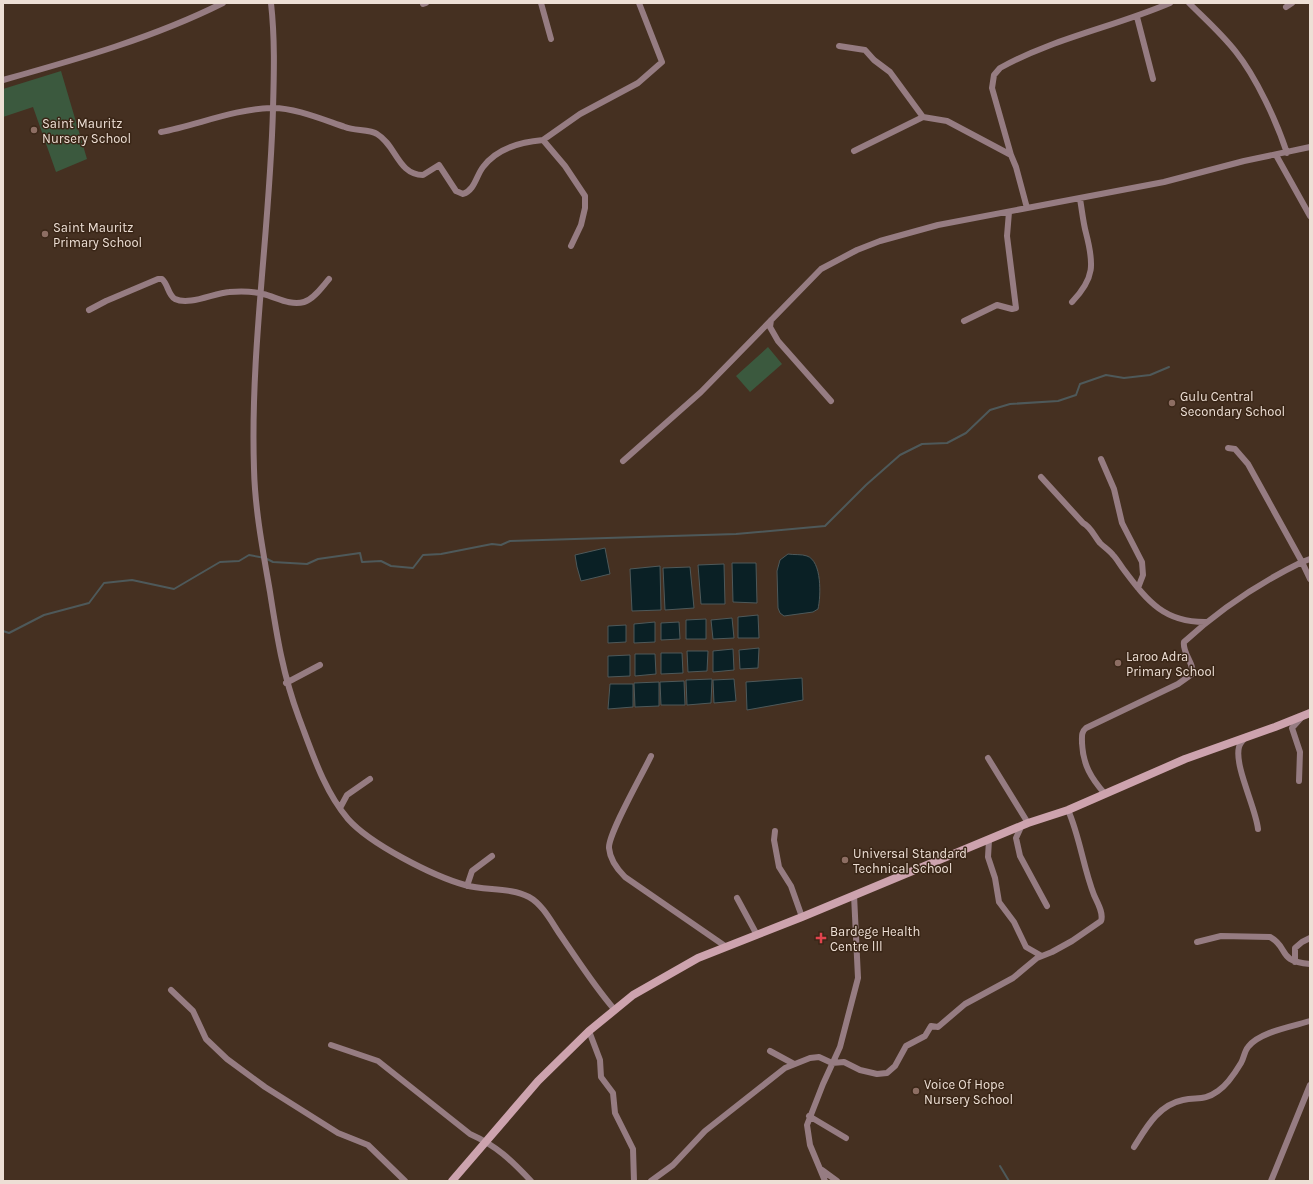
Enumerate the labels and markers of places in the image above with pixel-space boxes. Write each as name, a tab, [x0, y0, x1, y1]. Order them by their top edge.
place label: Saint Mauritz Nursery School	[42, 116, 131, 146]
marker: Saint Mauritz Nursery School	[29, 125, 39, 135]
place label: Saint Mauritz Primary School	[53, 220, 142, 250]
marker: Saint Mauritz Primary School	[40, 229, 50, 239]
place label: Gulu Central Secondary School	[1180, 389, 1285, 419]
marker: Gulu Central Secondary School	[1167, 398, 1177, 408]
place label: Laroo Adra Primary School	[1126, 649, 1215, 679]
marker: Laroo Adra Primary School	[1113, 658, 1123, 668]
place label: Universal Standard Technical School	[853, 846, 967, 876]
marker: Universal Standard Technical School	[840, 855, 850, 865]
place label: Bardege Health Centre lll	[830, 924, 920, 954]
marker: Bardege Health Centre lll	[815, 932, 827, 944]
place label: Voice Of Hope Nursery School	[924, 1077, 1013, 1107]
marker: Voice Of Hope Nursery School	[911, 1086, 921, 1096]

